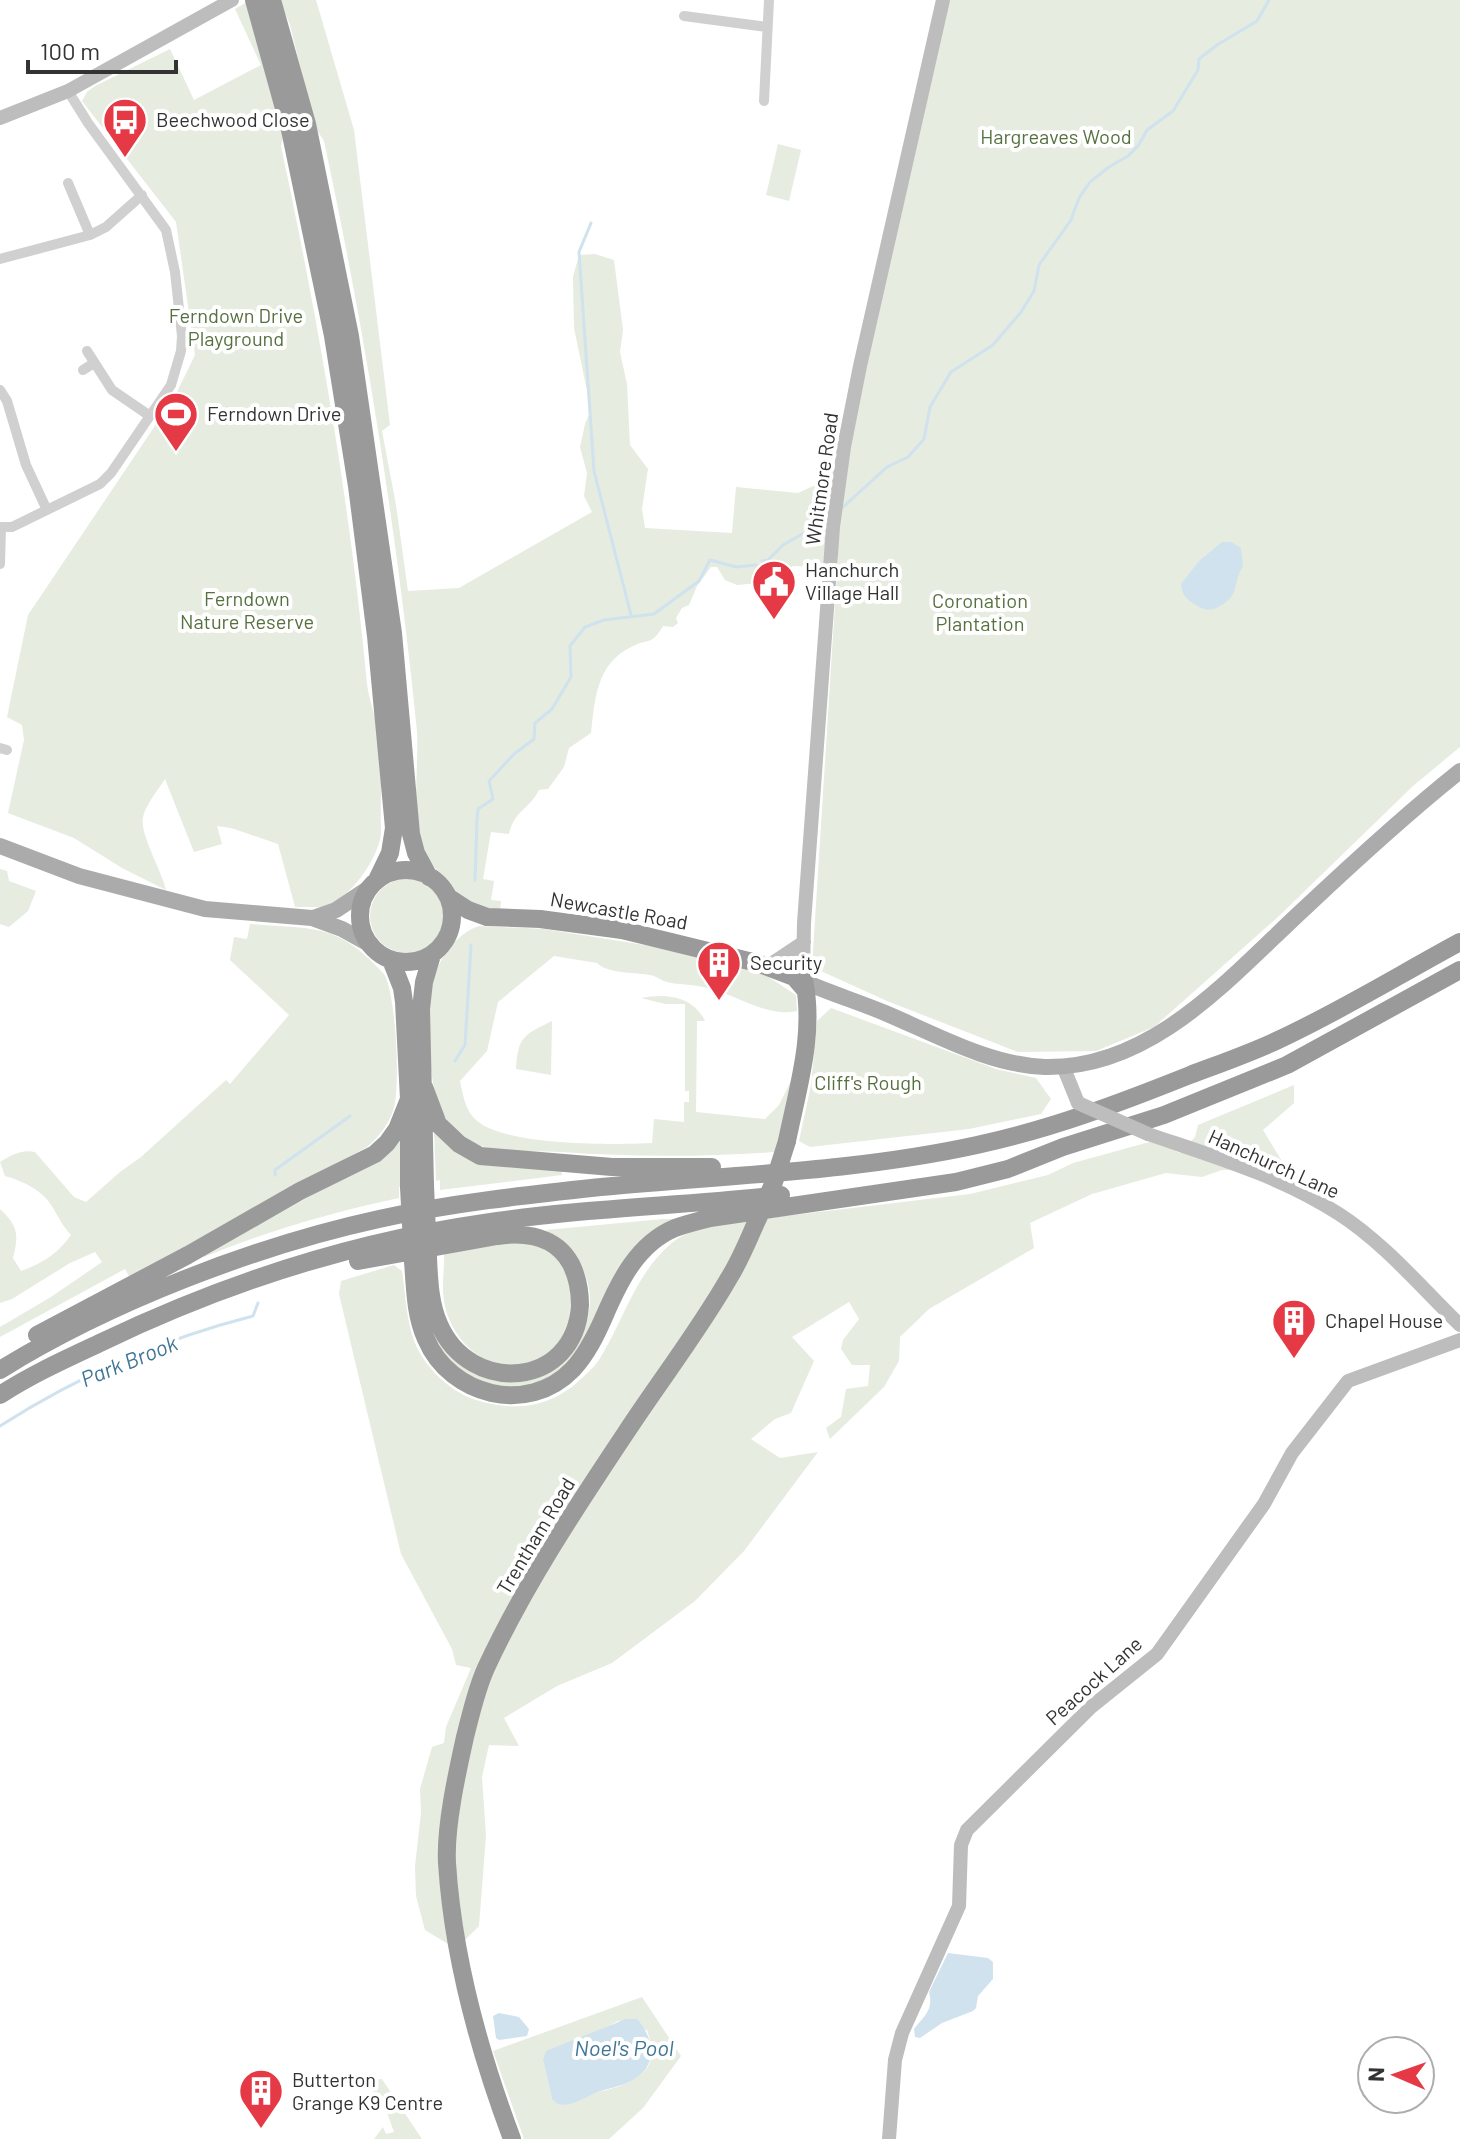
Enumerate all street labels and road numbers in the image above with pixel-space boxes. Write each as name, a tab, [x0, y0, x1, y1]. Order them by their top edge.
street label: Whitmore Road	[800, 411, 842, 547]
street label: Newcastle Road	[549, 886, 690, 934]
street label: Hanchurch Lane	[1205, 1123, 1344, 1203]
street label: Trentham Road	[491, 1473, 579, 1598]
street label: Peacock Lane	[1040, 1631, 1146, 1730]

